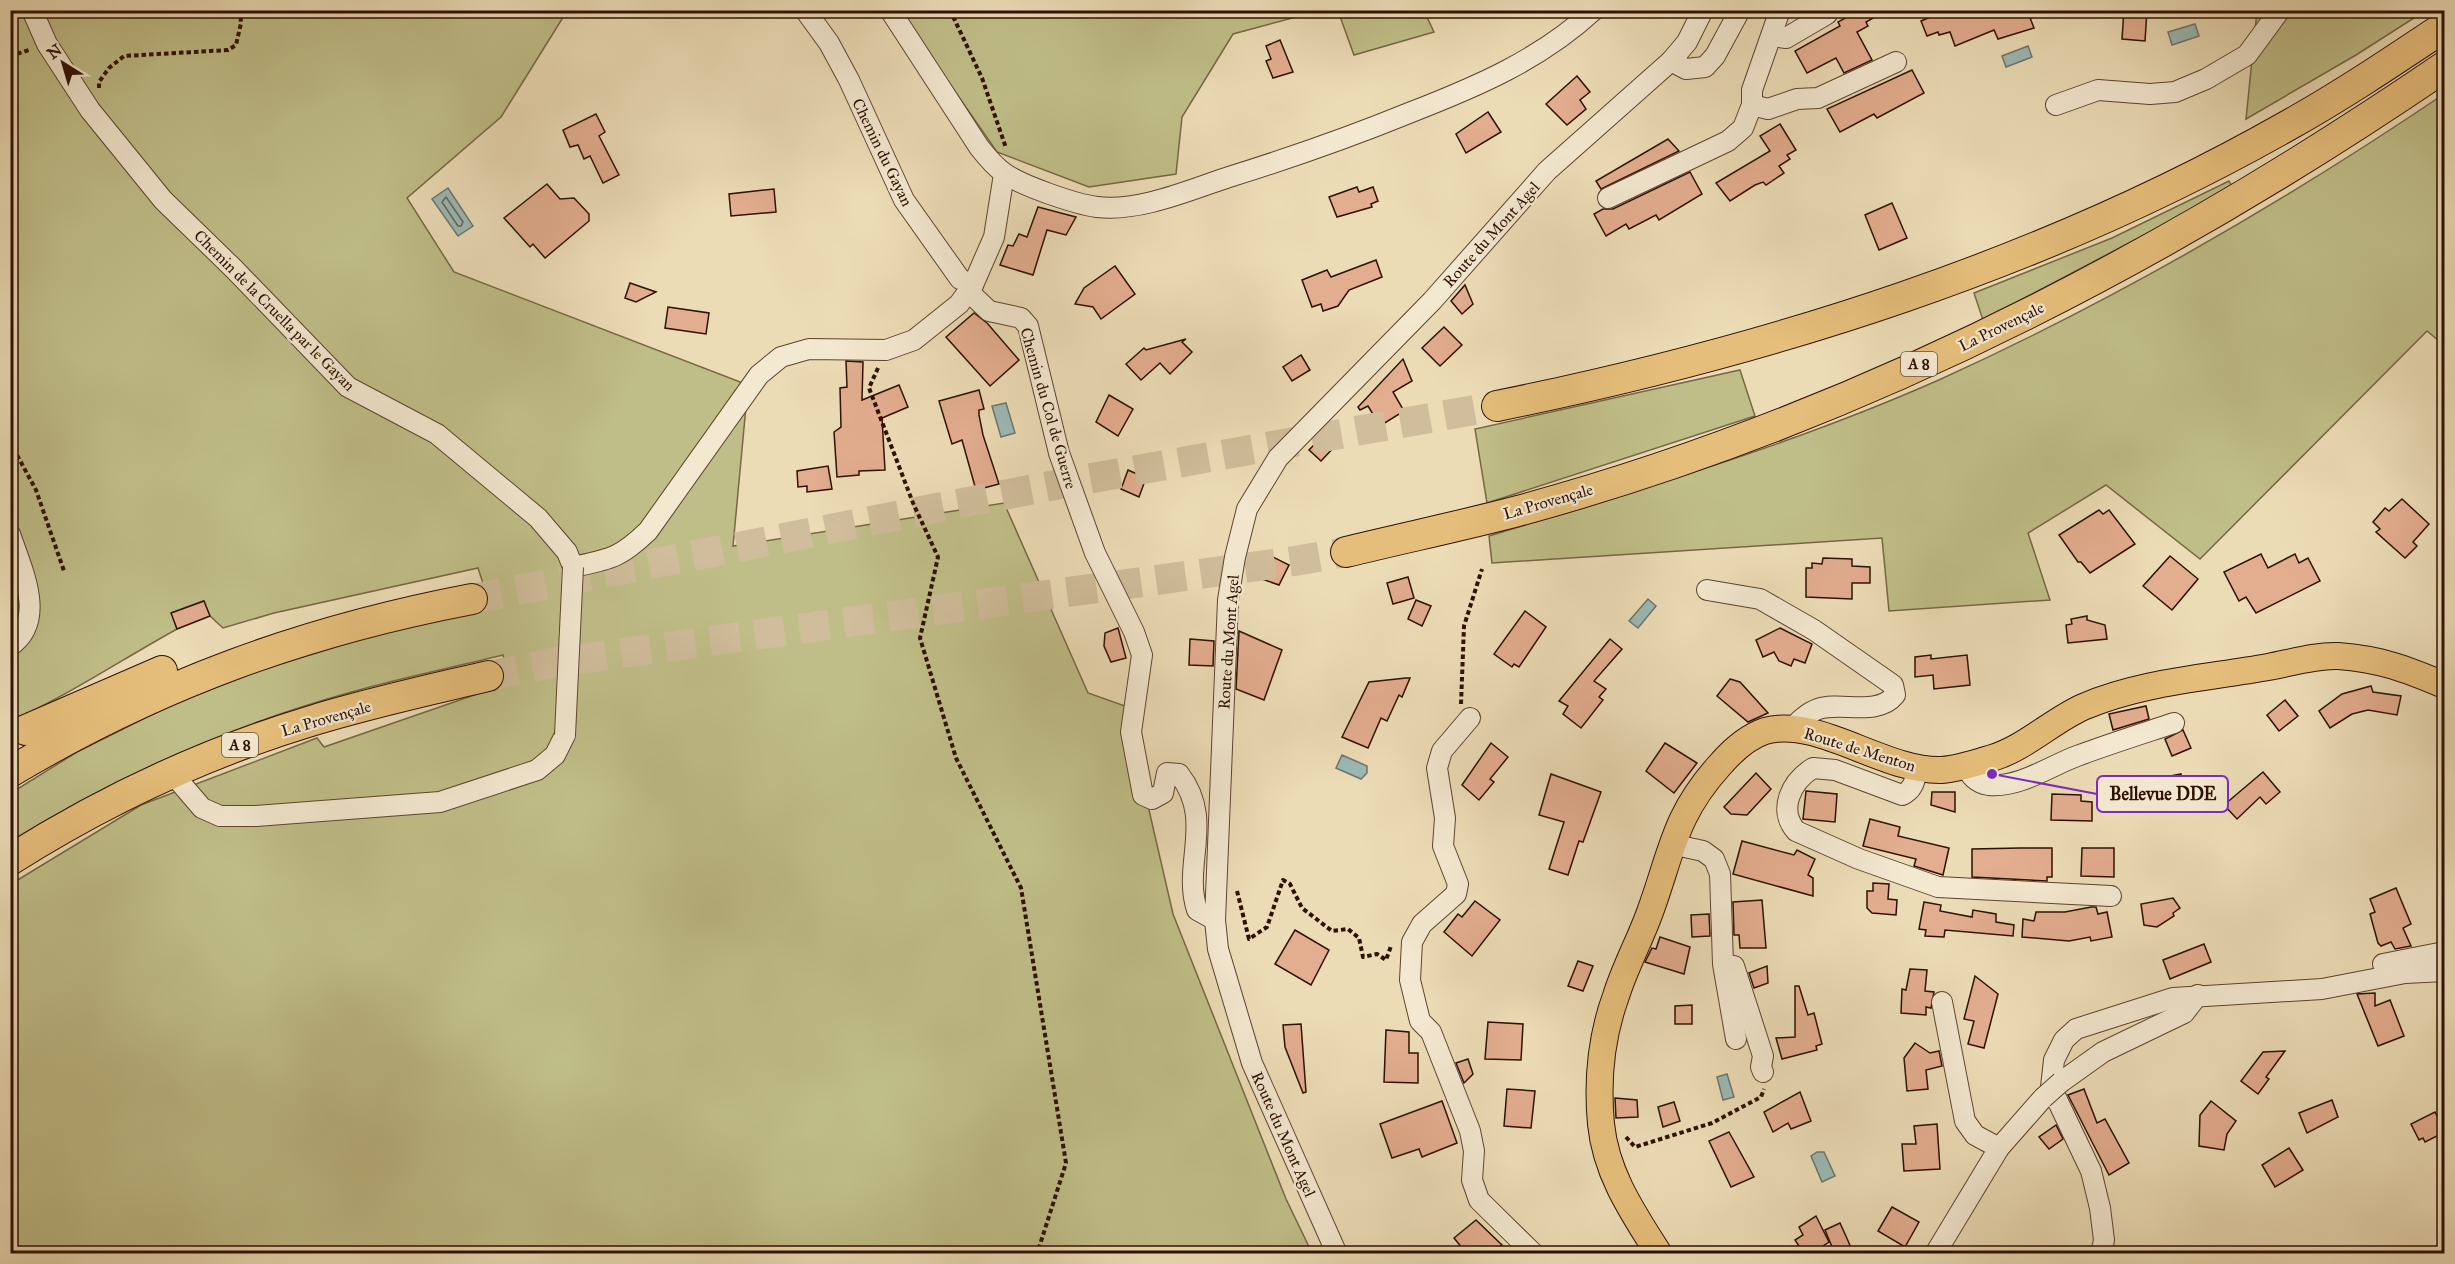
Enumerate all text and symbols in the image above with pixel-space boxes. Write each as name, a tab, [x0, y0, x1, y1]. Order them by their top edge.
north arrow	[33, 33, 93, 93]
text: N	[43, 39, 66, 63]
street label: Chemin du Gayan	[848, 95, 917, 209]
street label: Route du Mont Agel	[1439, 177, 1545, 292]
street label: Chemin de la Cruella par le Gayan	[190, 226, 359, 395]
street label: La Provençale	[1956, 298, 2047, 355]
street label: Chemin du Col de Guerre	[1016, 325, 1081, 491]
road number: A 8	[1901, 352, 1937, 376]
street label: La Provençale	[1501, 480, 1595, 523]
street label: Route du Mont Agel	[1214, 573, 1244, 710]
street label: La Provençale	[279, 697, 373, 740]
street label: Route de Menton	[1802, 723, 1918, 776]
road number: A 8	[222, 733, 258, 757]
callout: Bellevue DDE	[2097, 776, 2228, 812]
text: Bellevue DDE	[2109, 783, 2217, 805]
street label: Route du Mont Agel	[1246, 1069, 1320, 1201]

